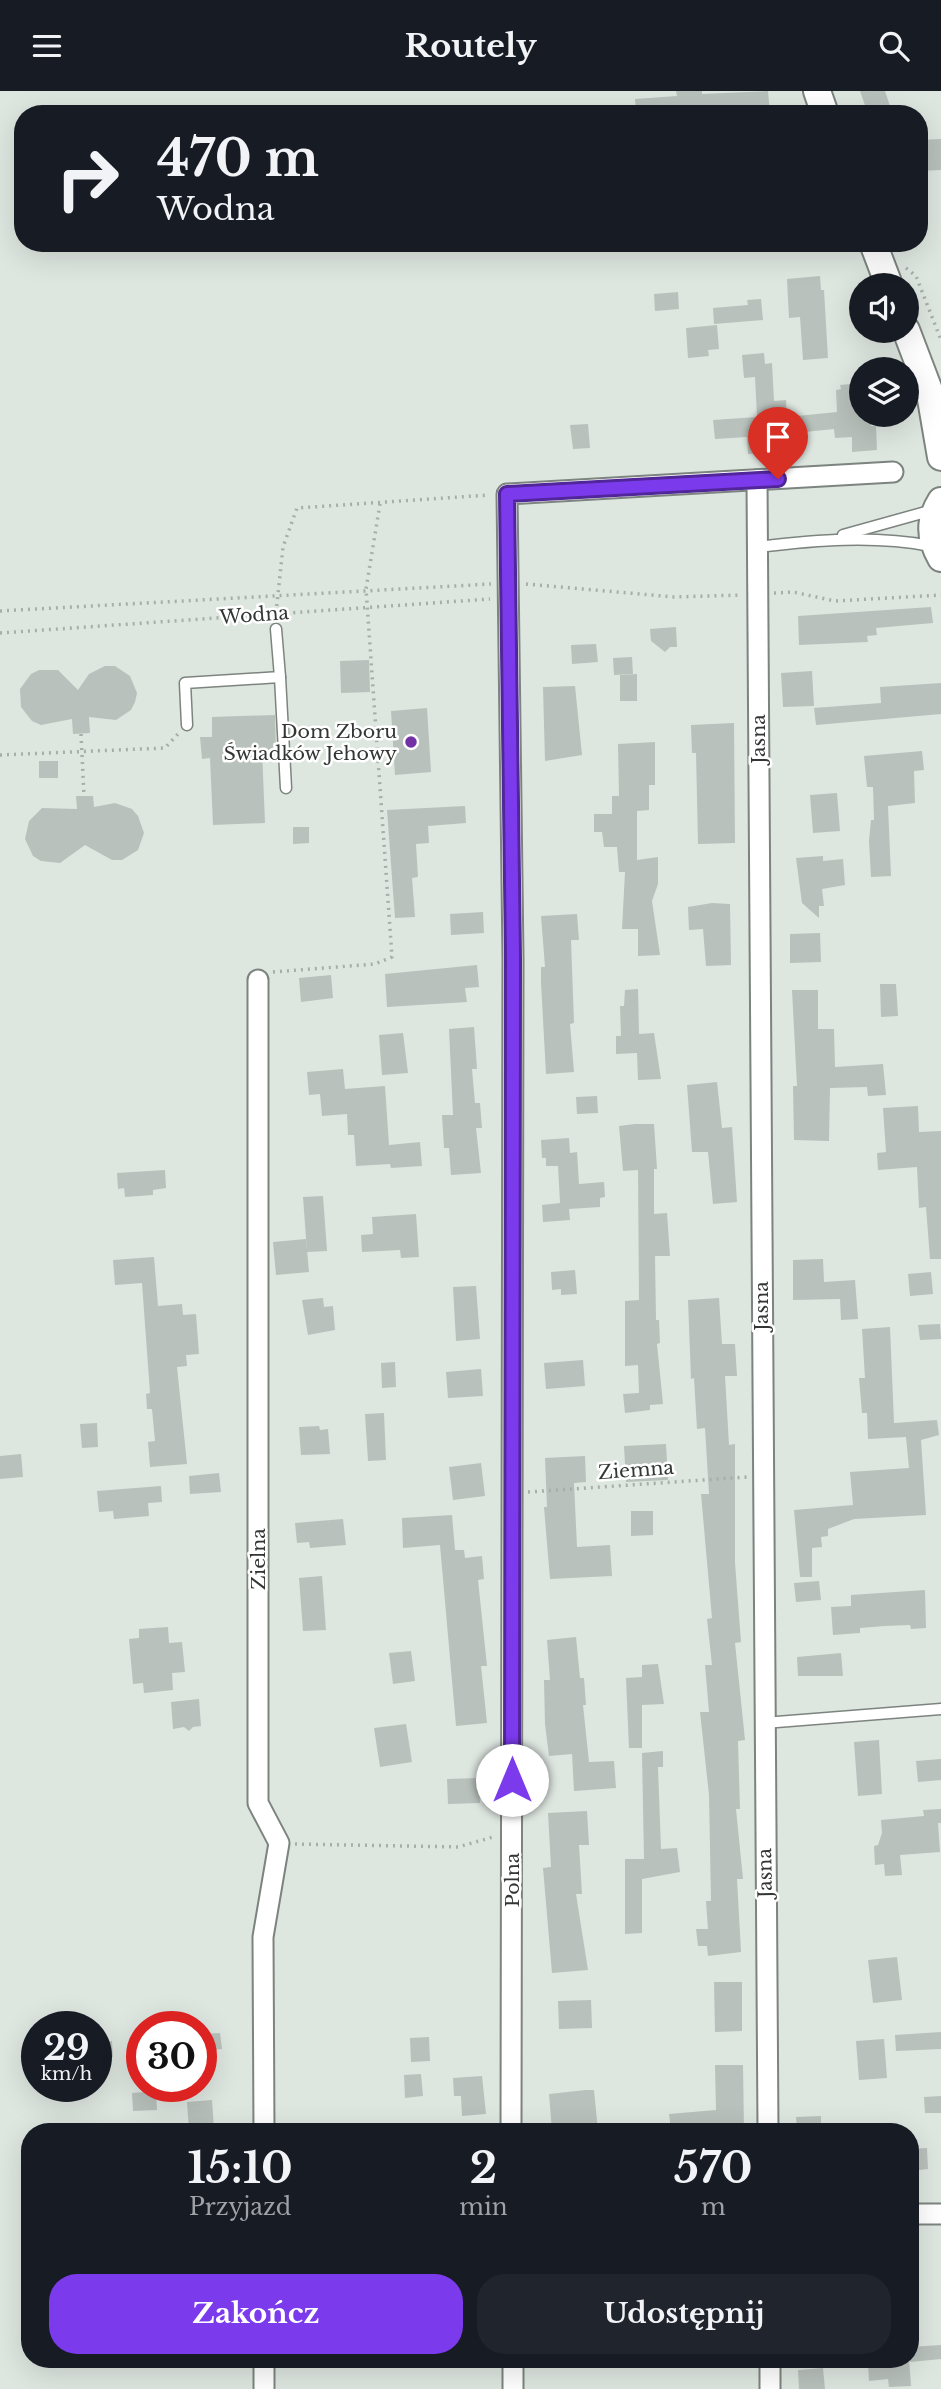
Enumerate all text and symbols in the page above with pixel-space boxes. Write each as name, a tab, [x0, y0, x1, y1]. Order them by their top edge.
text: Routely	[404, 26, 537, 66]
icon: menu	[28, 27, 66, 65]
icon: search	[875, 27, 913, 65]
text: 470 m	[157, 128, 319, 189]
icon: right	[42, 133, 133, 224]
text: Wodna	[157, 189, 274, 229]
map controls	[849, 273, 919, 427]
button: sound	[849, 273, 919, 343]
button: layers	[849, 357, 919, 427]
pin	[748, 407, 808, 479]
icon: arrive	[759, 418, 797, 456]
street label: Wodna	[217, 601, 290, 629]
street label: Jasna	[747, 714, 770, 767]
place label: Dom Zboru Świadków Jehowy	[224, 720, 397, 765]
marker: Dom Zboru Świadków Jehowy	[403, 734, 419, 750]
street label: Jasna	[750, 1281, 773, 1334]
street label: Ziemna	[597, 1456, 675, 1484]
street label: Zielna	[247, 1528, 270, 1590]
position arrow	[475, 1743, 549, 1817]
street label: Jasna	[753, 1848, 777, 1901]
street label: Polna	[501, 1852, 524, 1907]
speed limit sign: 30	[126, 2011, 217, 2102]
text: 29	[43, 2026, 90, 2069]
text: km/h	[41, 2063, 92, 2085]
text: 15:10	[187, 2142, 293, 2194]
text: 2	[470, 2142, 497, 2194]
text: 570	[674, 2142, 752, 2194]
text: Przyjazd	[189, 2193, 291, 2221]
text: min	[459, 2193, 508, 2221]
text: m	[701, 2193, 726, 2221]
button: Zakończ	[49, 2274, 463, 2354]
button: Udostępnij	[477, 2274, 891, 2354]

